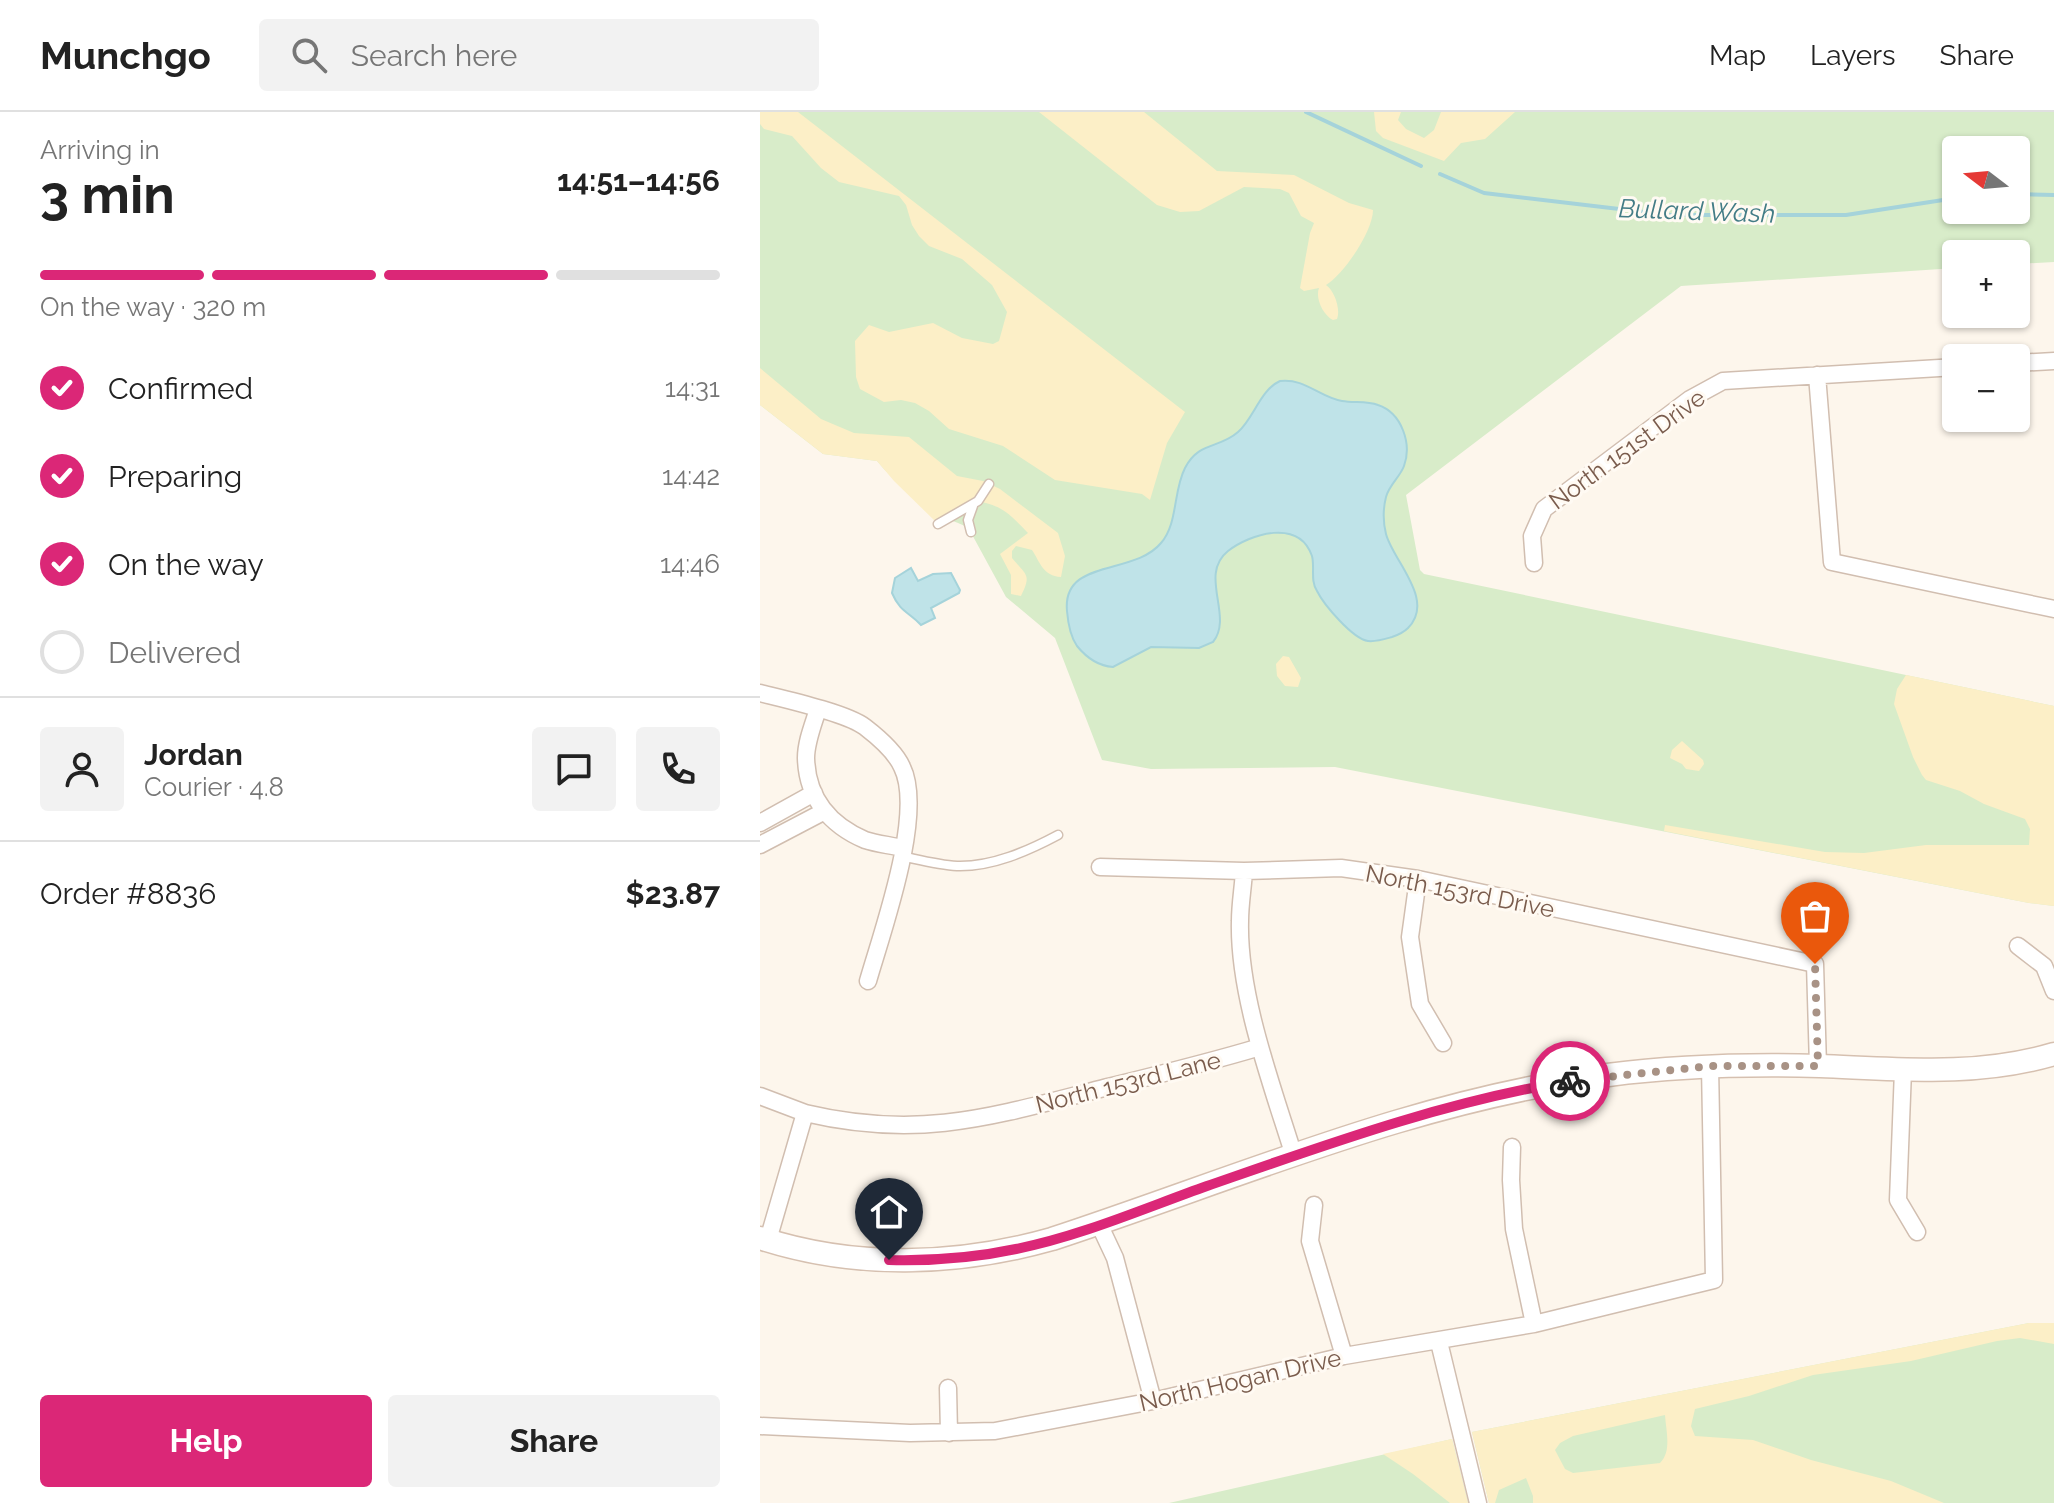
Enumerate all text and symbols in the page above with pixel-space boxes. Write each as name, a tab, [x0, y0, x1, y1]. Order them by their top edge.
search box	[259, 19, 819, 91]
text: Munchgo	[40, 33, 211, 78]
icon: search	[287, 33, 331, 77]
text: Search here	[351, 38, 517, 73]
text: Map	[1709, 39, 1766, 72]
text: Layers	[1810, 39, 1896, 72]
text: Share	[1940, 39, 2014, 72]
text: Arriving in	[40, 135, 160, 165]
north arrow	[1942, 136, 2030, 224]
map controls	[1942, 136, 2030, 432]
text: 14:51–14:56	[557, 163, 720, 198]
text: 3 min	[40, 164, 175, 225]
water label: Bullard Wash	[1618, 193, 1776, 229]
button: +	[1942, 240, 2030, 328]
text: On the way · 320 m	[40, 292, 266, 322]
button: −	[1942, 344, 2030, 432]
icon: check	[40, 366, 84, 410]
text: Confirmed	[108, 371, 253, 406]
text: 14:31	[665, 373, 720, 403]
street label: North 151st Drive	[1543, 383, 1711, 515]
icon: check	[40, 454, 84, 498]
text: Preparing	[108, 459, 242, 494]
text: 14:42	[662, 461, 720, 491]
icon: check	[40, 542, 84, 586]
text: On the way	[108, 547, 264, 582]
text: 14:46	[660, 549, 720, 579]
text: Delivered	[108, 635, 241, 670]
button: person	[40, 727, 124, 811]
button: chat	[532, 727, 616, 811]
button: phone	[636, 727, 720, 811]
text: Jordan	[144, 737, 243, 772]
text: Courier · 4.8	[144, 772, 284, 802]
street label: North 153rd Drive	[1363, 858, 1557, 924]
text: Order #8836	[40, 876, 216, 911]
text: $23.87	[626, 876, 720, 911]
pin	[1781, 882, 1849, 964]
icon: bag	[1793, 894, 1837, 938]
courier	[1530, 1041, 1610, 1121]
street label: North 153rd Lane	[1032, 1045, 1224, 1119]
icon: bike	[1548, 1059, 1592, 1103]
pin	[855, 1178, 923, 1260]
icon: home	[867, 1190, 911, 1234]
street label: North Hogan Drive	[1136, 1343, 1344, 1417]
button: Help	[40, 1395, 372, 1487]
button: Share	[388, 1395, 720, 1487]

